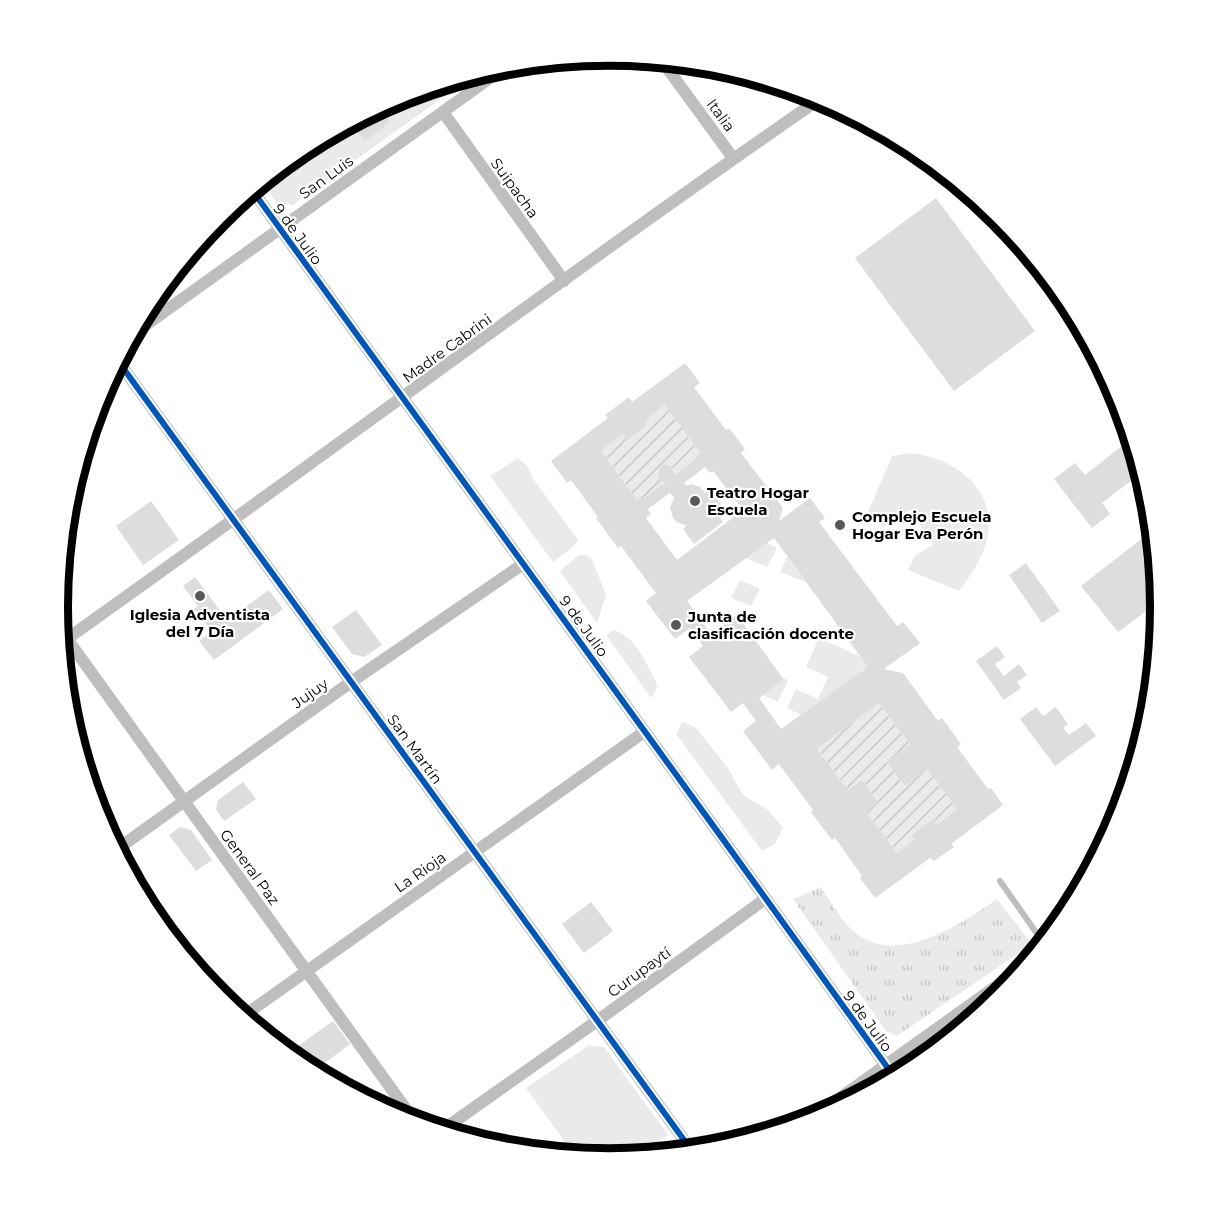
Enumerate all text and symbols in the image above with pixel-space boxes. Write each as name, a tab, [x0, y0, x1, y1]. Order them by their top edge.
street label: Italia	[703, 95, 739, 135]
street label: San Luis	[295, 151, 357, 203]
street label: Suipacha	[487, 154, 543, 222]
street label: 9 de Julio	[269, 200, 327, 268]
street label: Madre Cabrini	[399, 309, 495, 387]
place label: Teatro Hogar Escuela	[707, 483, 810, 519]
marker: Teatro Hogar Escuela	[688, 494, 702, 508]
place label: Complejo Escuela Hogar Eva Perón	[852, 507, 991, 543]
marker: Complejo Escuela Hogar Eva Perón	[833, 518, 847, 532]
marker: Iglesia Adventista del 7 Día	[193, 589, 207, 603]
street label: 9 de Julio	[555, 592, 613, 660]
place label: Iglesia Adventista del 7 Día	[130, 605, 270, 641]
place label: Junta de clasificación docente	[687, 607, 854, 643]
marker: Junta de clasificación docente	[669, 618, 683, 632]
street label: Jujuy	[287, 673, 332, 713]
street label: San Martín	[383, 710, 447, 788]
street label: General Paz	[216, 825, 284, 909]
street label: La Rioja	[390, 847, 450, 897]
street label: Curupaytí	[604, 942, 675, 1001]
street label: 9 de Julio	[839, 987, 897, 1055]

